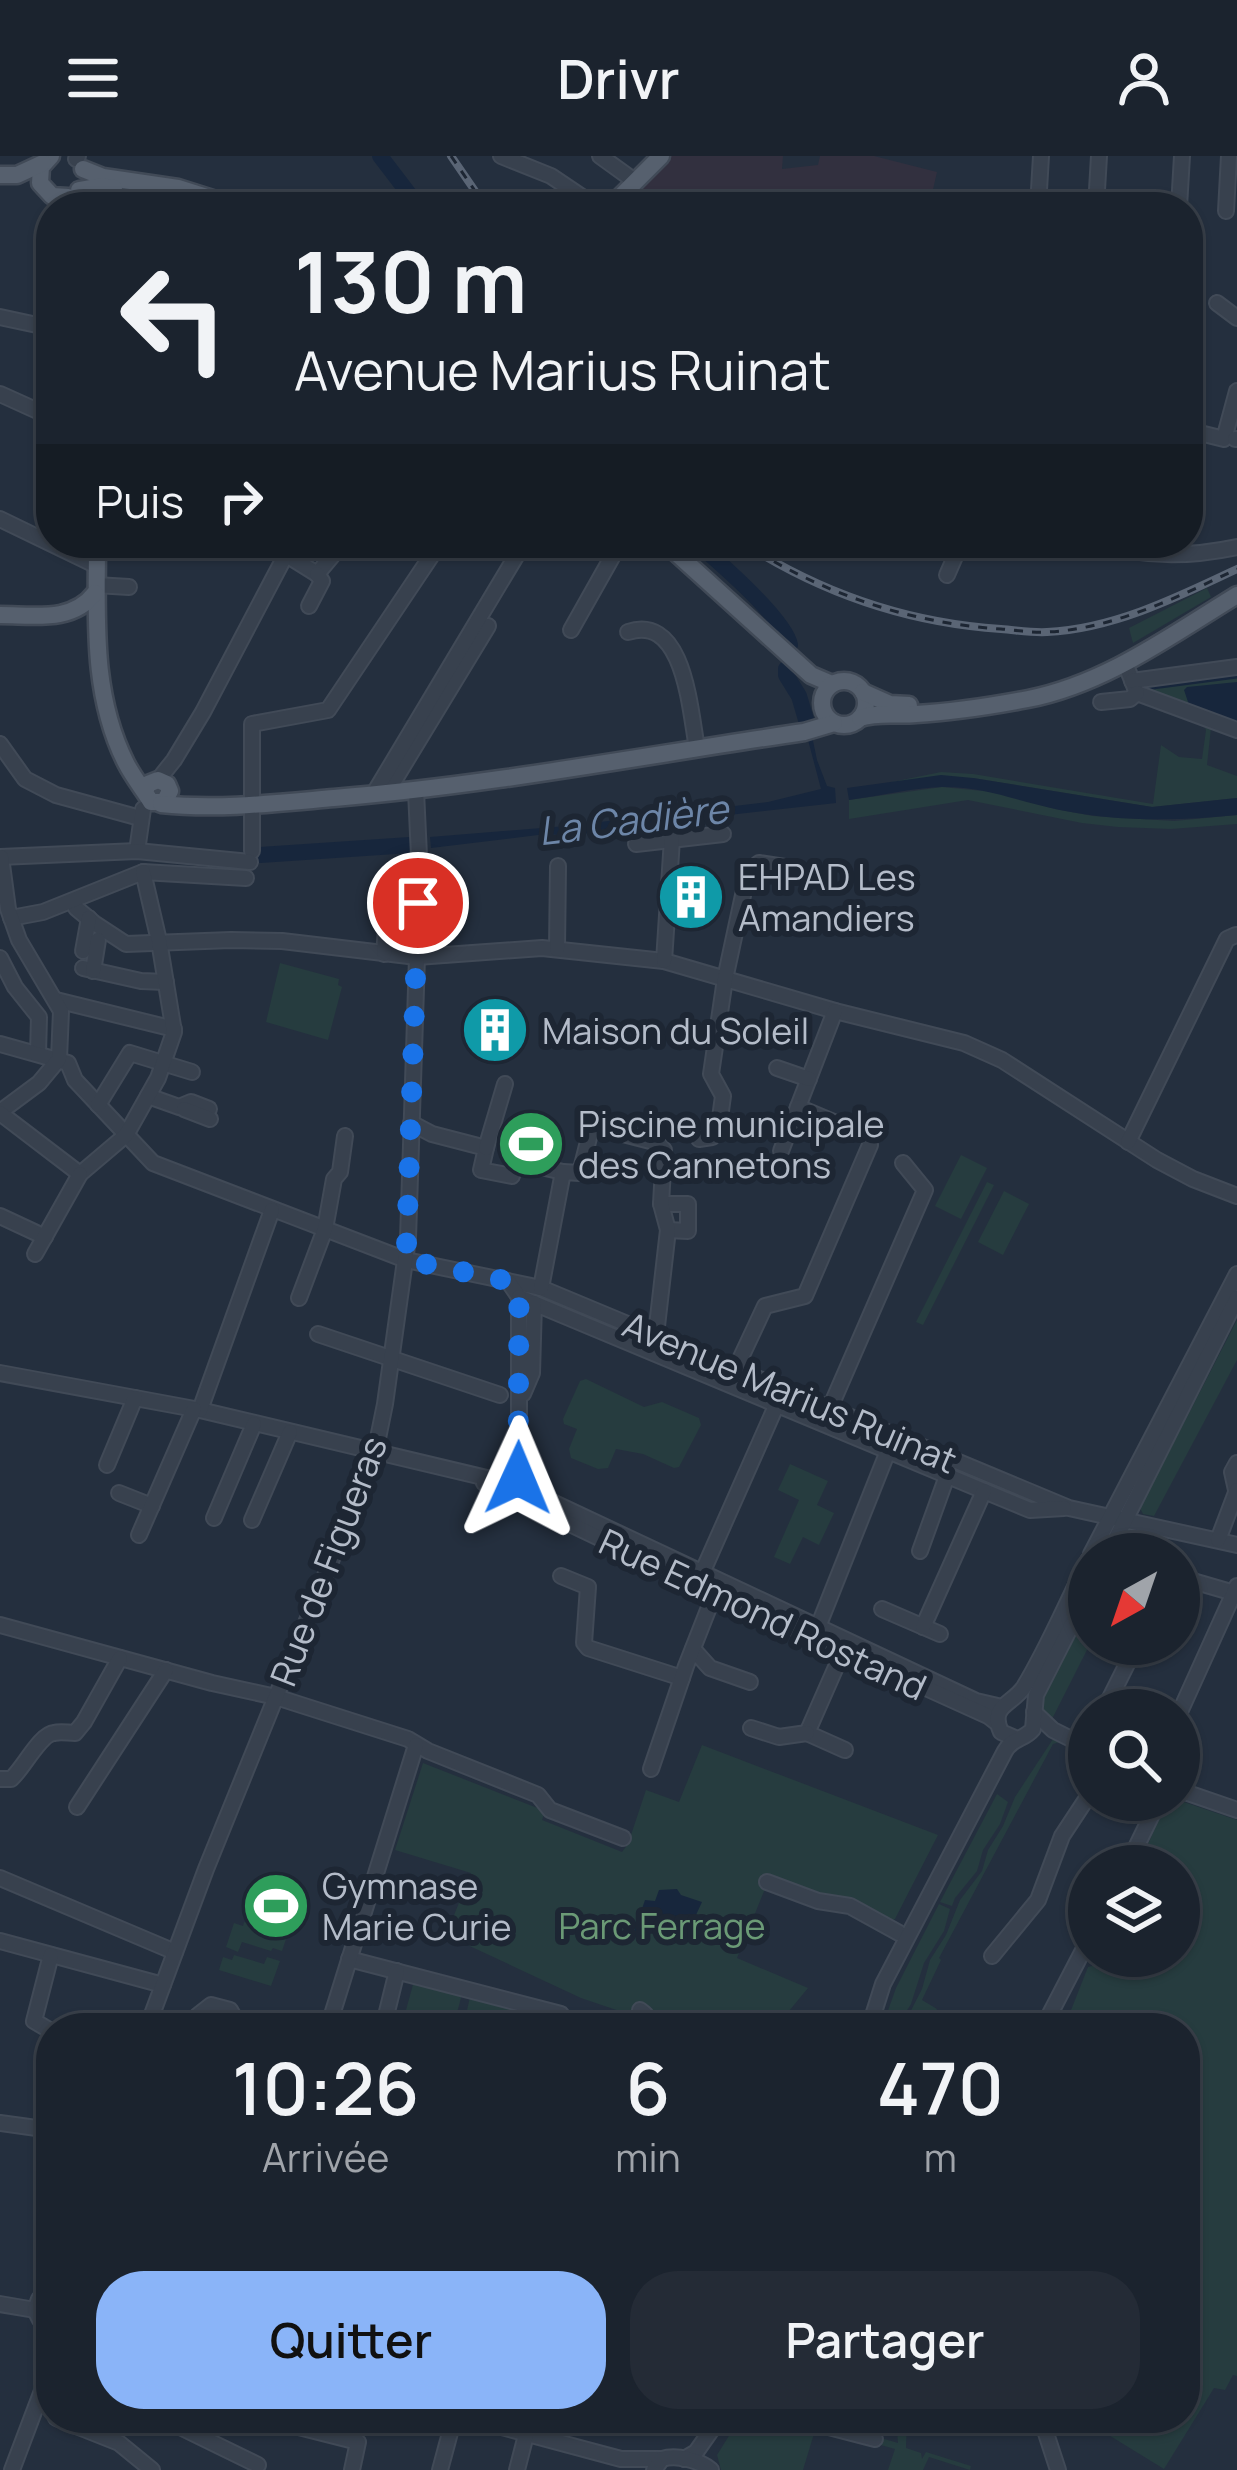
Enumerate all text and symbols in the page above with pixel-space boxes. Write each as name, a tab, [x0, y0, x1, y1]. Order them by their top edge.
text: Drivr	[557, 41, 680, 115]
icon: menu	[60, 45, 126, 111]
icon: person	[1111, 45, 1177, 111]
text: 130 m	[294, 223, 527, 338]
icon: left	[96, 240, 252, 396]
text: Avenue Marius Ruinat	[294, 332, 831, 406]
icon: right	[208, 468, 274, 534]
text: Puis	[96, 470, 184, 532]
water label: La Cadière	[535, 780, 733, 857]
pin	[367, 852, 469, 954]
place label: EHPAD Les Amandiers	[738, 852, 916, 942]
building icon: EHPAD Les Amandiers	[656, 862, 726, 932]
icon: arrive	[385, 870, 451, 936]
building icon: Maison du Soleil	[460, 995, 530, 1065]
place label: Maison du Soleil	[542, 1006, 809, 1055]
place label: Piscine municipale des Cannetons	[578, 1099, 885, 1189]
sports icon: Piscine municipale des Cannetons	[496, 1109, 566, 1179]
street label: Avenue Marius Ruinat	[616, 1300, 964, 1484]
position arrow	[455, 1415, 581, 1541]
street label: Rue de Figueras	[258, 1429, 398, 1693]
street label: Rue Edmond Rostand	[592, 1517, 934, 1711]
north arrow	[1068, 1533, 1200, 1665]
map controls	[1068, 1533, 1200, 1977]
button: search	[1068, 1689, 1200, 1821]
button: layers	[1068, 1845, 1200, 1977]
place label: Gymnase Marie Curie	[322, 1861, 511, 1951]
sports icon: Gymnase Marie Curie	[241, 1871, 311, 1941]
park label: Parc Ferrage	[559, 1901, 765, 1950]
text: 10:26	[232, 2038, 419, 2137]
text: 6	[626, 2038, 670, 2137]
text: 470	[877, 2038, 1004, 2137]
text: Arrivée	[262, 2130, 389, 2184]
text: min	[615, 2130, 681, 2184]
text: m	[924, 2130, 957, 2184]
button: Quitter	[96, 2271, 606, 2409]
button: Partager	[630, 2271, 1140, 2409]

